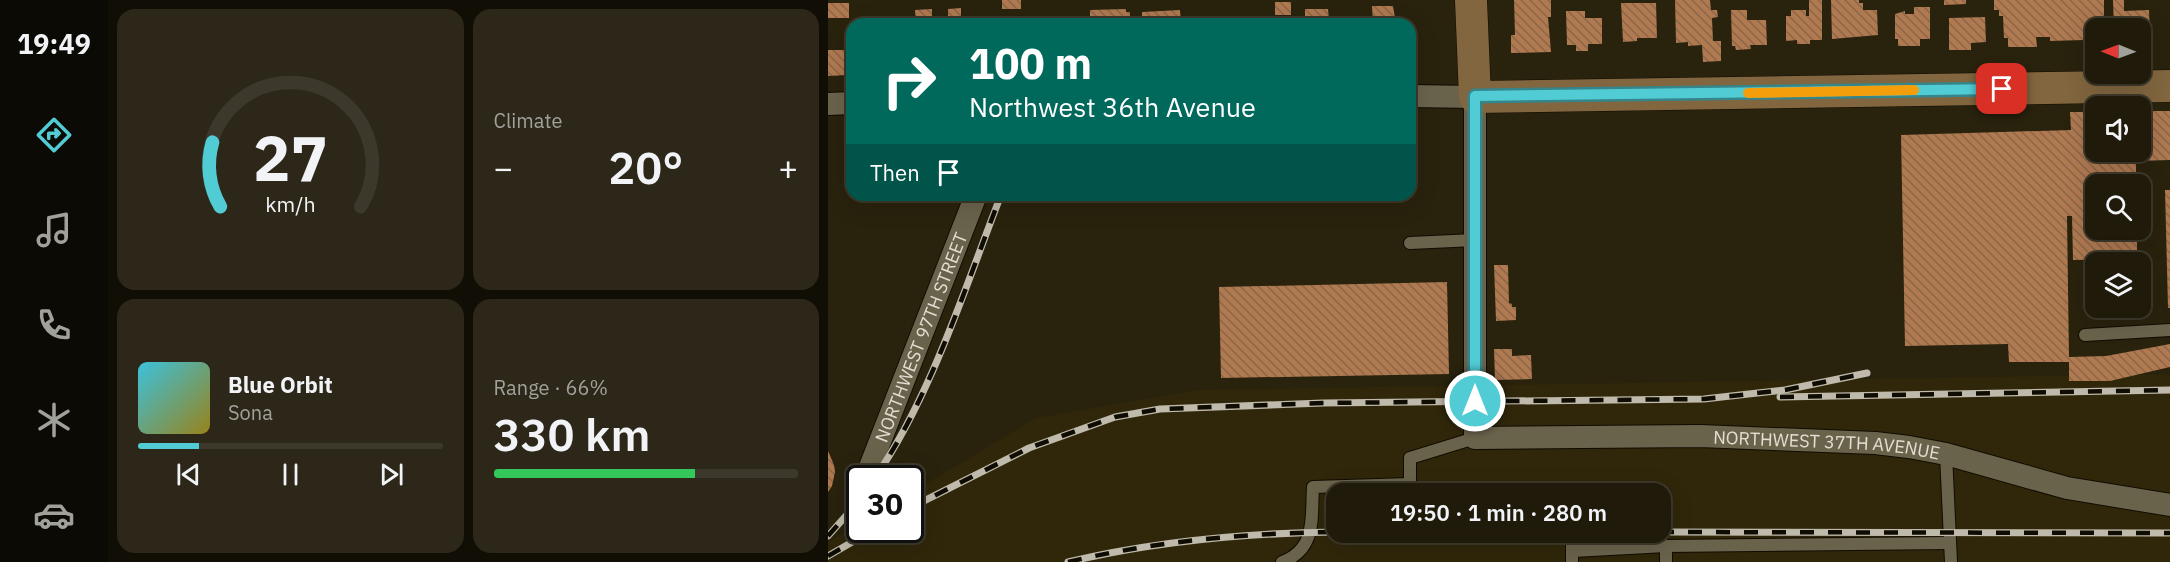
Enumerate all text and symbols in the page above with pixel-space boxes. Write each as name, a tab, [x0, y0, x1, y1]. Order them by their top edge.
north arrow	[2085, 18, 2151, 84]
map controls	[2085, 18, 2151, 318]
text: 19:49	[17, 26, 91, 61]
text: 100 m	[969, 36, 1092, 91]
icon: right	[870, 42, 948, 120]
pin	[1976, 63, 2027, 114]
icon: arrive	[1985, 72, 2018, 105]
text: Northwest 36th Avenue	[969, 89, 1256, 124]
button: sound	[2085, 96, 2151, 162]
text: Climate	[494, 107, 562, 134]
icon: directions	[33, 114, 75, 156]
text: 27	[253, 117, 328, 198]
text: 20°	[608, 138, 683, 196]
text: −	[494, 146, 513, 189]
text: +	[778, 146, 798, 189]
icon: arrive	[932, 156, 965, 189]
text: Then	[870, 158, 920, 187]
button: search	[2085, 174, 2151, 240]
text: km/h	[265, 190, 315, 218]
icon: music	[33, 209, 75, 251]
street label: NORTHWEST 97TH STREET	[869, 229, 972, 445]
button: layers	[2085, 252, 2151, 318]
icon: phone	[33, 304, 75, 346]
position arrow	[1443, 369, 1507, 433]
text: Blue Orbit	[228, 370, 333, 399]
text: Range · 66%	[494, 374, 608, 401]
icon: climate	[33, 399, 75, 441]
text: Sona	[228, 399, 273, 426]
text: 330 km	[494, 405, 650, 463]
street label: NORTHWEST 37TH AVENUE	[1713, 425, 1942, 464]
icon: previous	[172, 458, 205, 491]
icon: pause	[274, 458, 307, 491]
icon: next	[375, 458, 408, 491]
speed limit sign: 30	[846, 465, 924, 543]
icon: car	[33, 494, 75, 536]
text: 19:50 · 1 min · 280 m	[1390, 498, 1607, 527]

